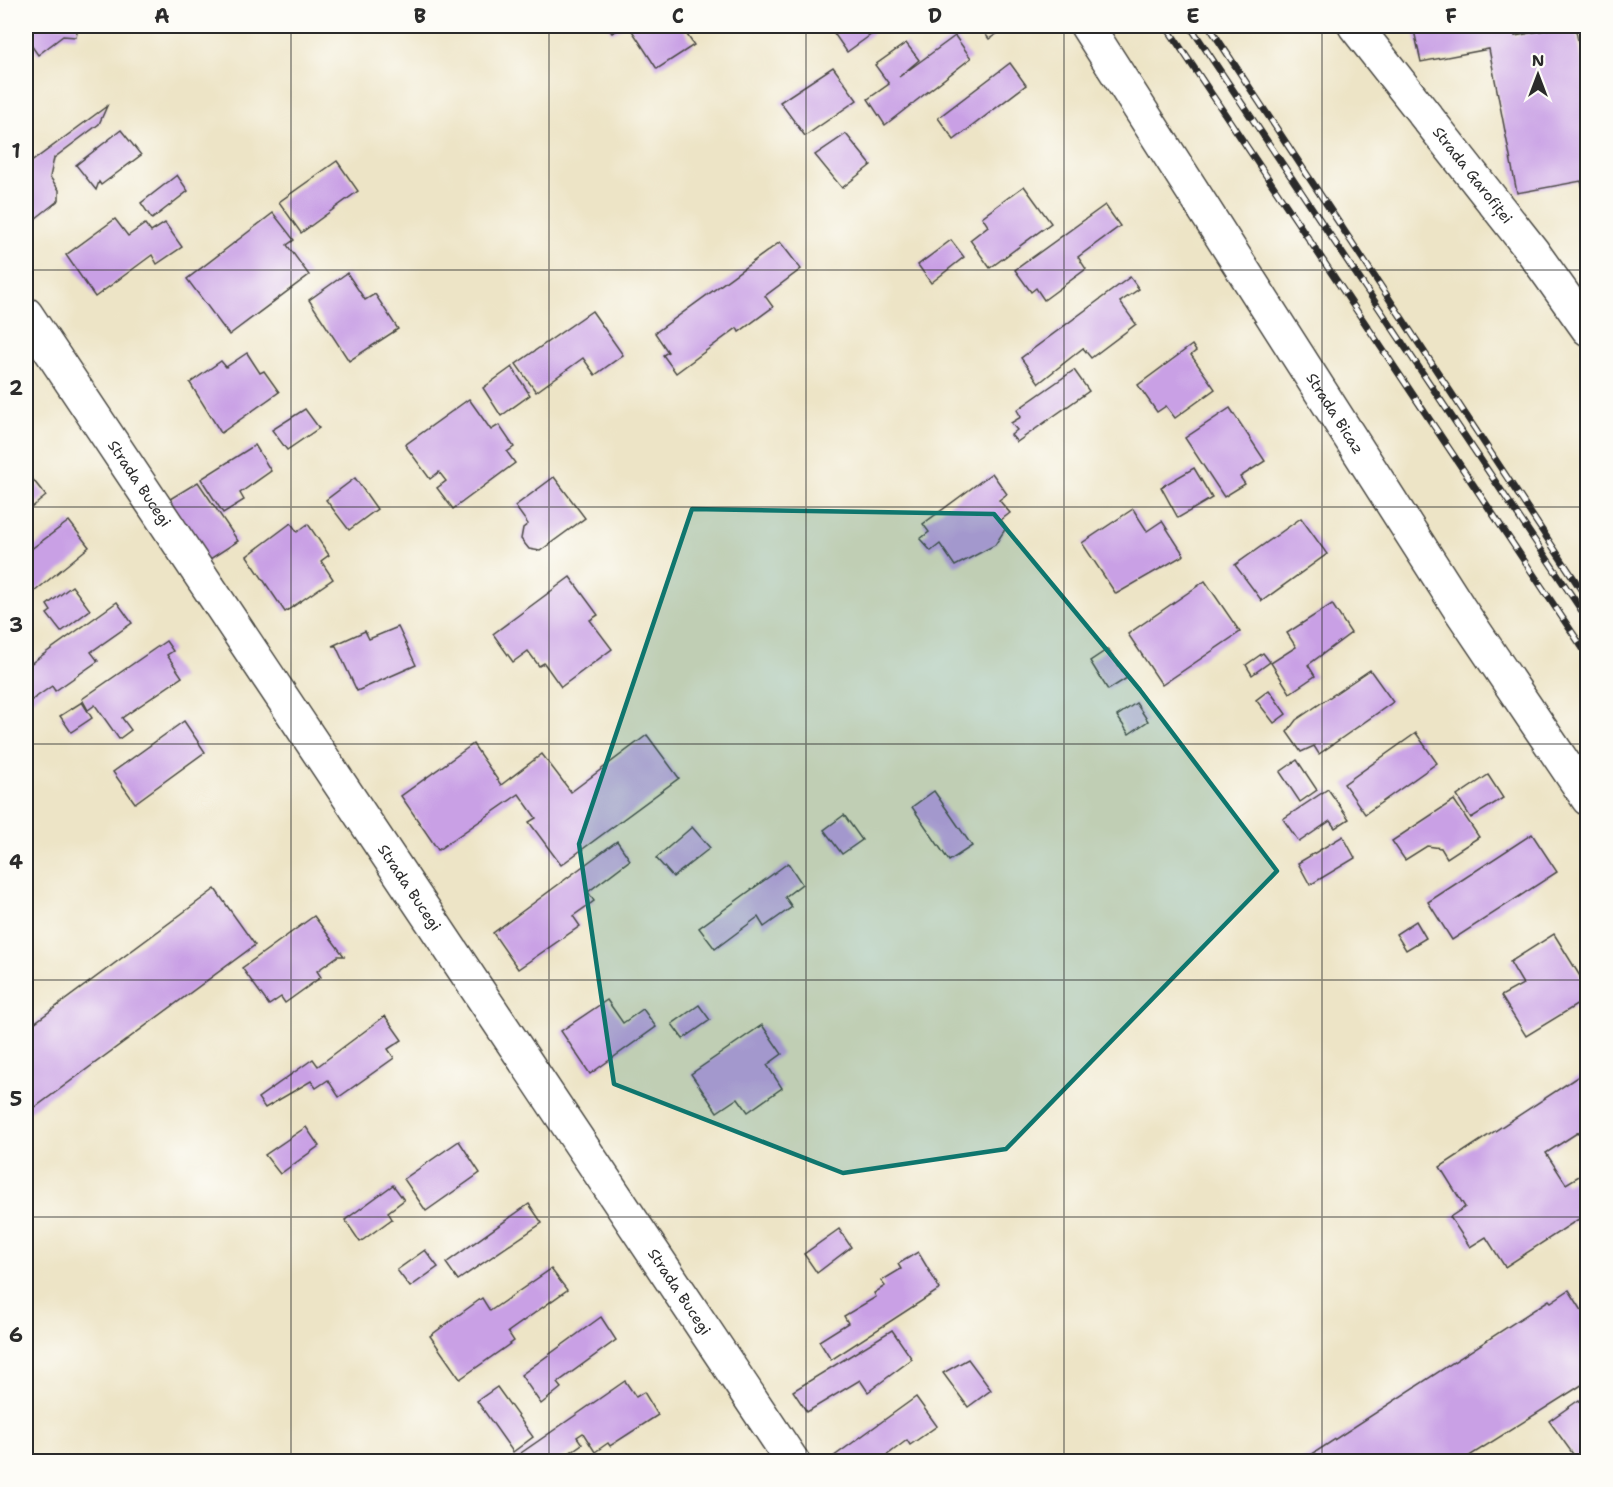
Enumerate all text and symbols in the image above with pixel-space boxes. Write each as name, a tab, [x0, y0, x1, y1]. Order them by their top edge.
text: A	[154, 3, 170, 29]
text: B	[414, 3, 426, 29]
text: C	[672, 3, 684, 29]
text: D	[928, 3, 942, 29]
text: E	[1186, 3, 1200, 29]
text: F	[1445, 3, 1457, 29]
north arrow	[1508, 45, 1568, 105]
text: N	[1532, 50, 1544, 71]
street label: Strada Garofiței	[1428, 123, 1517, 228]
text: 1	[11, 138, 21, 164]
street label: Strada Bicaz	[1301, 369, 1368, 458]
text: 2	[9, 375, 23, 401]
street label: Strada Bucegi	[103, 436, 175, 531]
text: 3	[9, 612, 23, 638]
street label: Strada Bucegi	[373, 841, 445, 935]
text: 4	[9, 849, 23, 875]
text: 5	[10, 1086, 22, 1112]
street label: Strada Bucegi	[643, 1245, 715, 1339]
text: 6	[9, 1322, 23, 1348]

